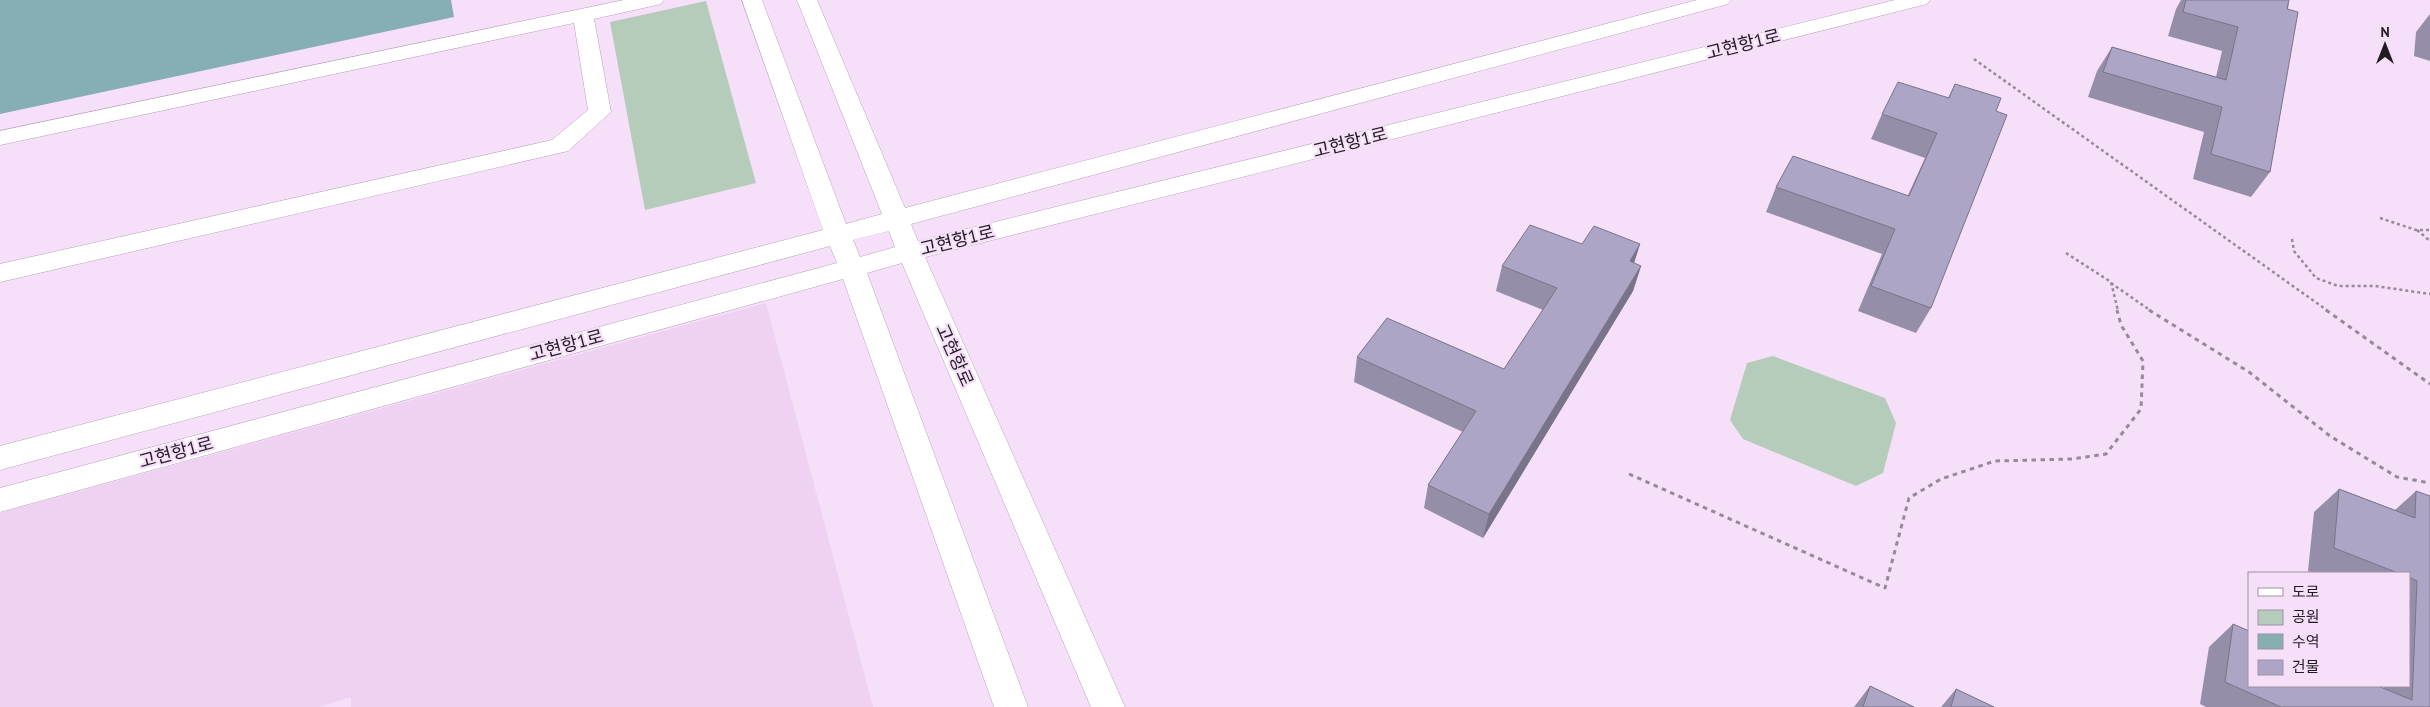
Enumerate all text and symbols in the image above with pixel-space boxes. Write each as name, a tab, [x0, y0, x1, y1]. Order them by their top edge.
north arrow	[2360, 20, 2410, 70]
text: N	[2380, 23, 2390, 41]
street label: 고현항1로	[1703, 24, 1783, 64]
street label: 고현항1로	[1310, 122, 1390, 162]
street label: 고현항1로	[917, 220, 997, 260]
street label: 고현항로	[931, 320, 979, 390]
street label: 고현항1로	[526, 324, 606, 366]
street label: 고현항1로	[136, 431, 216, 473]
legend	[2248, 572, 2410, 687]
text: 도로	[2292, 582, 2320, 601]
text: 공원	[2292, 607, 2320, 626]
text: 수역	[2292, 632, 2320, 651]
text: 건물	[2292, 657, 2320, 676]

